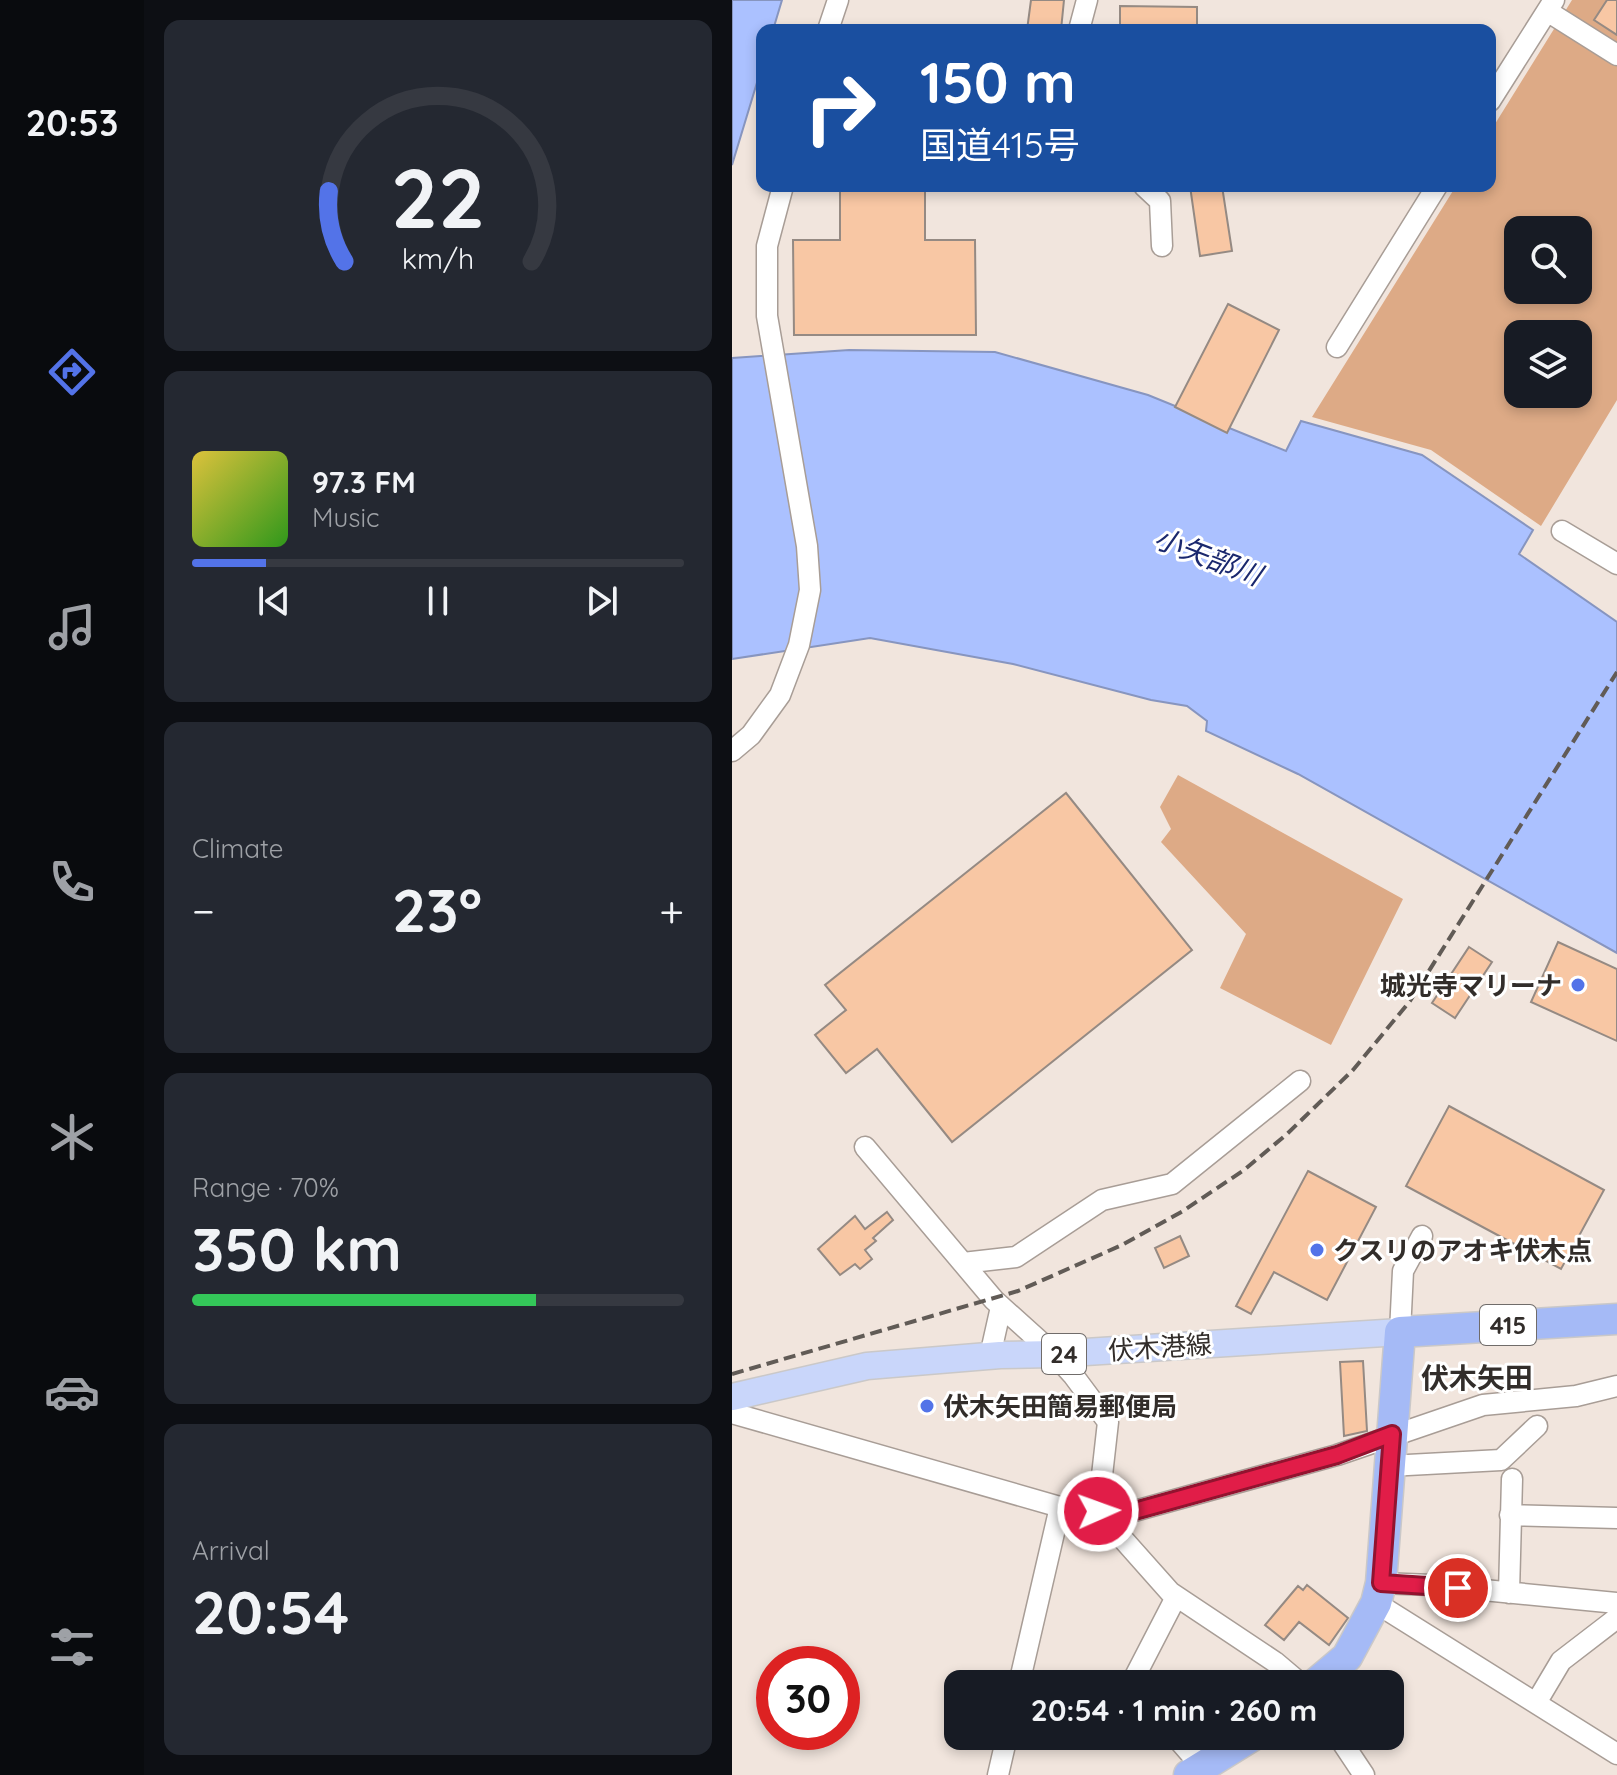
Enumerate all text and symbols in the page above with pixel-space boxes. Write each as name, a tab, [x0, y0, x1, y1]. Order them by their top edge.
text: 150 m	[920, 47, 1076, 117]
icon: right	[788, 56, 892, 160]
text: 20:53	[26, 100, 118, 145]
text: 国道415号	[920, 122, 1080, 167]
text: 22	[391, 144, 485, 248]
map controls	[1504, 216, 1592, 408]
button: search	[1504, 216, 1592, 304]
text: km/h	[402, 240, 474, 276]
button: layers	[1504, 320, 1592, 408]
icon: directions	[44, 344, 100, 400]
text: 97.3 FM	[312, 463, 416, 501]
text: Music	[312, 501, 380, 534]
water label: 小矢部川	[1149, 520, 1269, 593]
icon: previous	[252, 579, 296, 623]
icon: pause	[416, 579, 460, 623]
icon: next	[580, 579, 624, 623]
icon: music	[44, 599, 100, 655]
text: Climate	[192, 832, 283, 865]
icon: phone	[44, 854, 100, 910]
text: 23°	[392, 872, 482, 947]
text: −	[192, 883, 215, 938]
text: +	[659, 883, 684, 938]
place label: 城光寺マリーナ	[1380, 969, 1562, 1002]
marker: 城光寺マリーナ	[1569, 976, 1587, 994]
icon: climate	[44, 1109, 100, 1165]
text: Range · 70%	[192, 1171, 339, 1204]
text: 350 km	[192, 1211, 402, 1286]
place label: クスリのアオキ伏木点	[1333, 1234, 1592, 1267]
marker: クスリのアオキ伏木点	[1308, 1241, 1326, 1259]
road number: 415	[1480, 1305, 1536, 1345]
street label: 伏木港線	[1107, 1327, 1213, 1367]
road number: 24	[1042, 1334, 1086, 1374]
district label: 伏木矢田	[1421, 1360, 1533, 1395]
icon: car	[44, 1364, 100, 1420]
place label: 伏木矢田簡易郵便局	[943, 1390, 1177, 1423]
marker: 伏木矢田簡易郵便局	[918, 1397, 936, 1415]
position arrow	[1056, 1469, 1140, 1553]
text: Arrival	[192, 1534, 270, 1567]
pin	[1424, 1554, 1492, 1622]
icon: arrive	[1436, 1566, 1480, 1610]
text: 20:54	[192, 1574, 349, 1649]
icon: filters	[44, 1619, 100, 1675]
speed limit sign: 30	[756, 1646, 860, 1750]
text: 20:54 · 1 min · 260 m	[1031, 1691, 1317, 1729]

